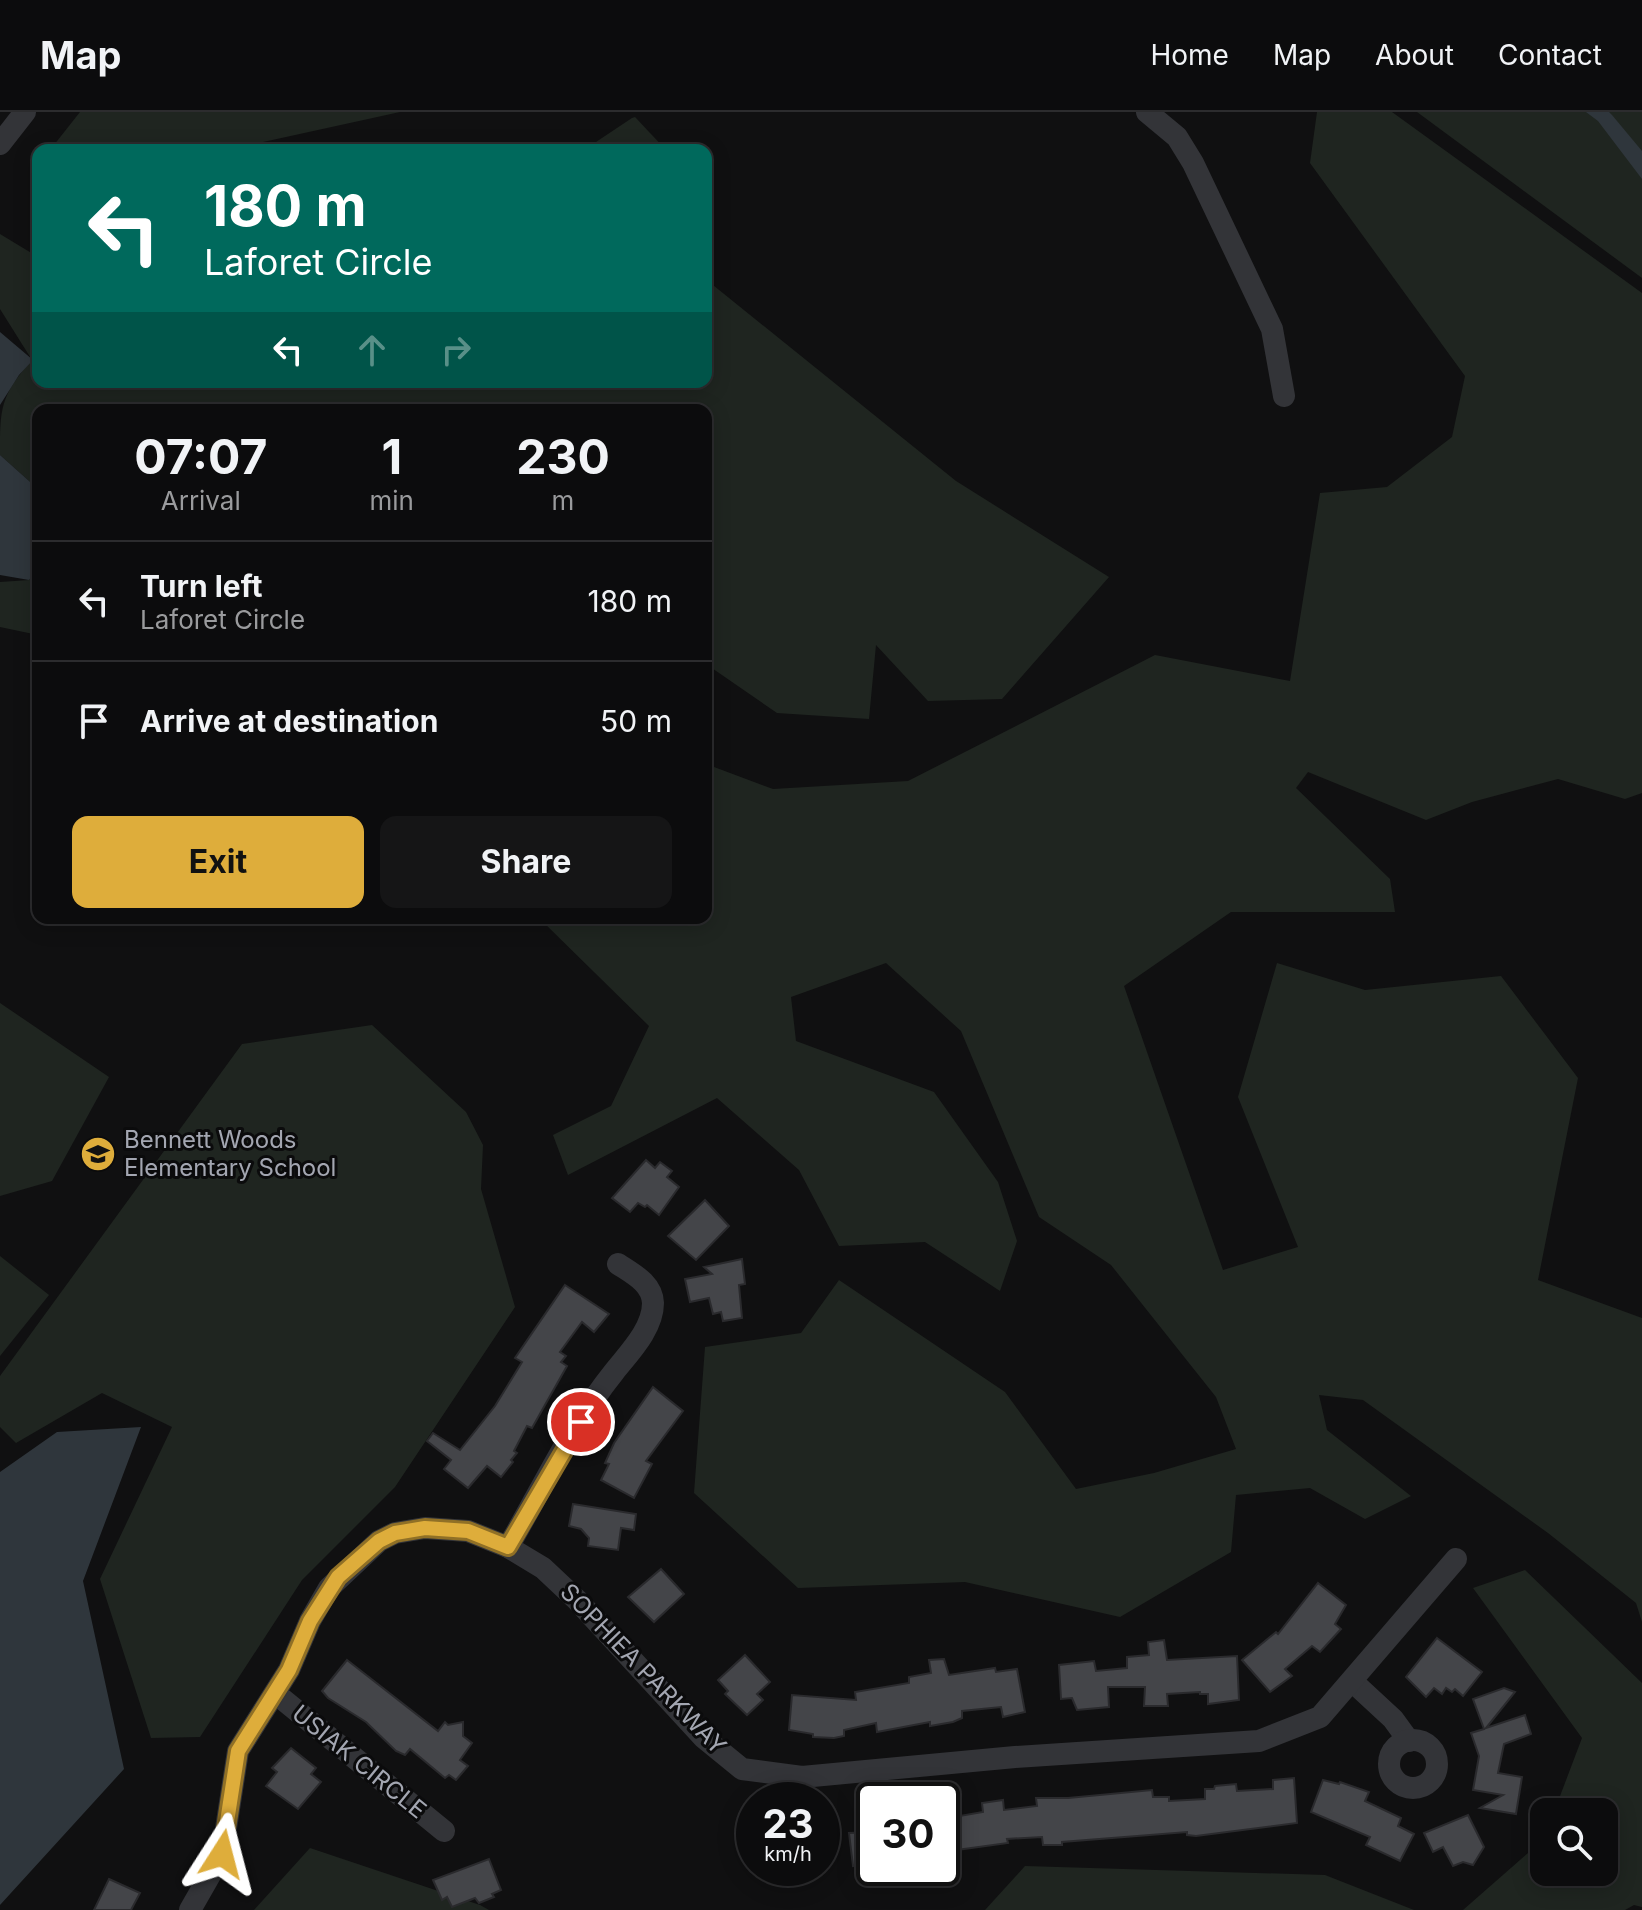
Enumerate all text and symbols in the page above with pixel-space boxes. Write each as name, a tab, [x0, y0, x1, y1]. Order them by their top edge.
text: Map	[40, 32, 121, 78]
text: Home	[1150, 38, 1229, 72]
text: Map	[1273, 38, 1331, 72]
text: About	[1375, 38, 1454, 72]
text: Contact	[1498, 38, 1602, 72]
text: 180 m	[204, 172, 367, 240]
icon: left	[72, 176, 176, 280]
text: Laforet Circle	[204, 240, 433, 284]
icon: left	[266, 328, 310, 372]
icon: ahead	[350, 328, 394, 372]
icon: right	[434, 328, 478, 372]
text: 07:07	[134, 427, 267, 486]
text: 1	[381, 427, 402, 486]
text: 230	[516, 427, 610, 486]
text: Arrival	[161, 485, 241, 516]
text: min	[370, 485, 414, 516]
text: m	[552, 485, 574, 516]
text: Turn left	[140, 568, 262, 604]
icon: left	[72, 579, 116, 623]
text: 180 m	[588, 583, 672, 619]
text: Laforet Circle	[140, 604, 305, 635]
icon: arrive	[72, 699, 116, 743]
text: Arrive at destination	[140, 703, 438, 739]
text: 50 m	[600, 703, 672, 739]
button: Exit	[72, 816, 364, 908]
button: Share	[380, 816, 672, 908]
place label: Bennett Woods Elementary School	[124, 1125, 336, 1182]
school or university icon: Bennett Woods Elementary School	[79, 1135, 117, 1173]
pin	[547, 1388, 615, 1456]
icon: arrive	[559, 1400, 603, 1444]
street label: SOPHIEA PARKWAY	[554, 1577, 732, 1760]
street label: USIAK CIRCLE	[286, 1699, 432, 1825]
speed limit sign: 30	[856, 1782, 960, 1886]
map controls	[1530, 1798, 1618, 1886]
button: search	[1530, 1798, 1618, 1886]
text: 23	[762, 1799, 814, 1848]
position arrow	[180, 1812, 264, 1896]
text: km/h	[764, 1842, 812, 1866]

